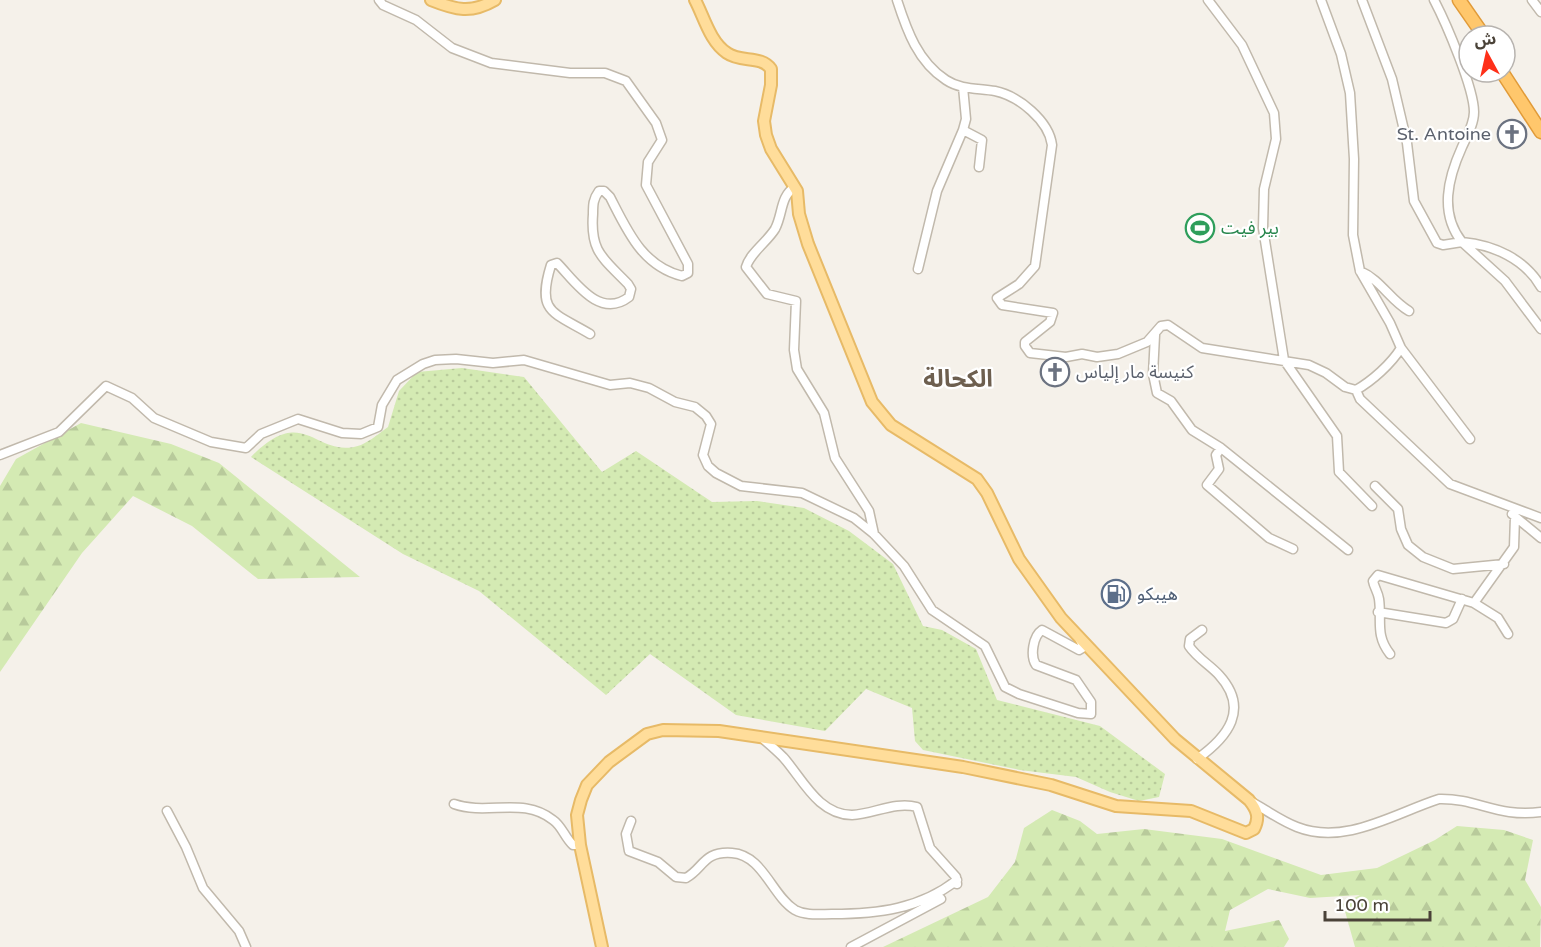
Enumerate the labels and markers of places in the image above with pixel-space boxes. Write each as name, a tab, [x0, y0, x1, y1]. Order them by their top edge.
church icon: St. Antoine	[1496, 118, 1528, 150]
place label: St. Antoine	[1397, 123, 1491, 145]
sports icon: بير فيت	[1184, 212, 1216, 244]
place label: بير فيت	[1221, 217, 1279, 239]
church icon: كنيسة مار إلياس	[1039, 356, 1071, 388]
place label: كنيسة مار إلياس	[1076, 361, 1194, 384]
fuel station icon: هيبكو	[1100, 578, 1132, 610]
place label: هيبكو	[1137, 583, 1178, 605]

